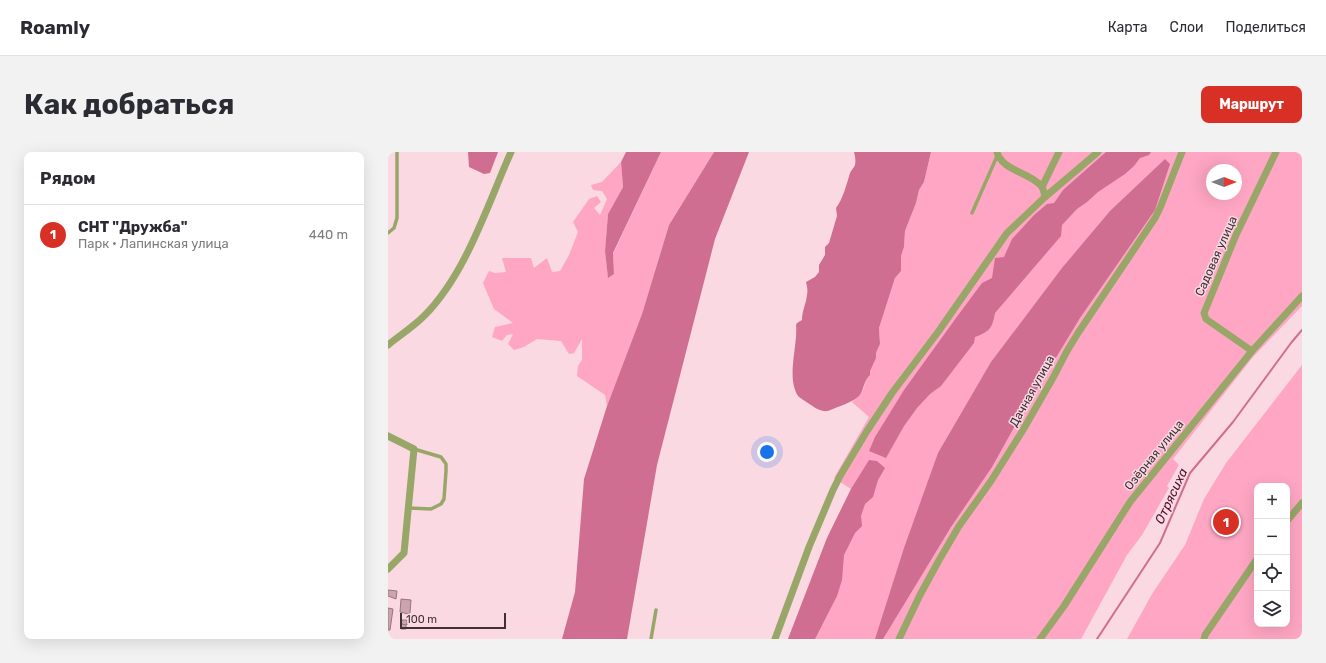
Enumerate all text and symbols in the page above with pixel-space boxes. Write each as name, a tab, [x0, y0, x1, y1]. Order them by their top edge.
text: Roamly	[20, 16, 90, 39]
text: Карта	[1108, 19, 1148, 36]
text: Слои	[1170, 19, 1204, 36]
text: Поделиться	[1226, 19, 1306, 36]
button: Маршрут	[1201, 86, 1302, 123]
text: Как добраться	[24, 88, 234, 121]
north arrow	[1206, 164, 1242, 200]
text: Рядом	[40, 168, 96, 188]
street label: Садовая улица	[1192, 214, 1240, 298]
text: СНТ "Дружба"	[78, 218, 187, 236]
text: 1	[50, 227, 56, 242]
text: 440 m	[309, 227, 348, 242]
text: Парк · Лапинская улица	[78, 236, 229, 251]
street label: Дачная улица	[1007, 353, 1057, 429]
street label: Озёрная улица	[1121, 417, 1187, 493]
your location	[757, 442, 777, 462]
water label: Отрясиха	[1152, 465, 1191, 526]
map controls	[1254, 483, 1290, 627]
button: +	[1254, 483, 1290, 519]
pin: 1	[1213, 507, 1239, 537]
button: −	[1254, 519, 1290, 555]
button: locate	[1254, 555, 1290, 591]
button: layers	[1254, 591, 1290, 627]
scale bar	[400, 611, 506, 630]
text: 100 m	[406, 613, 437, 626]

